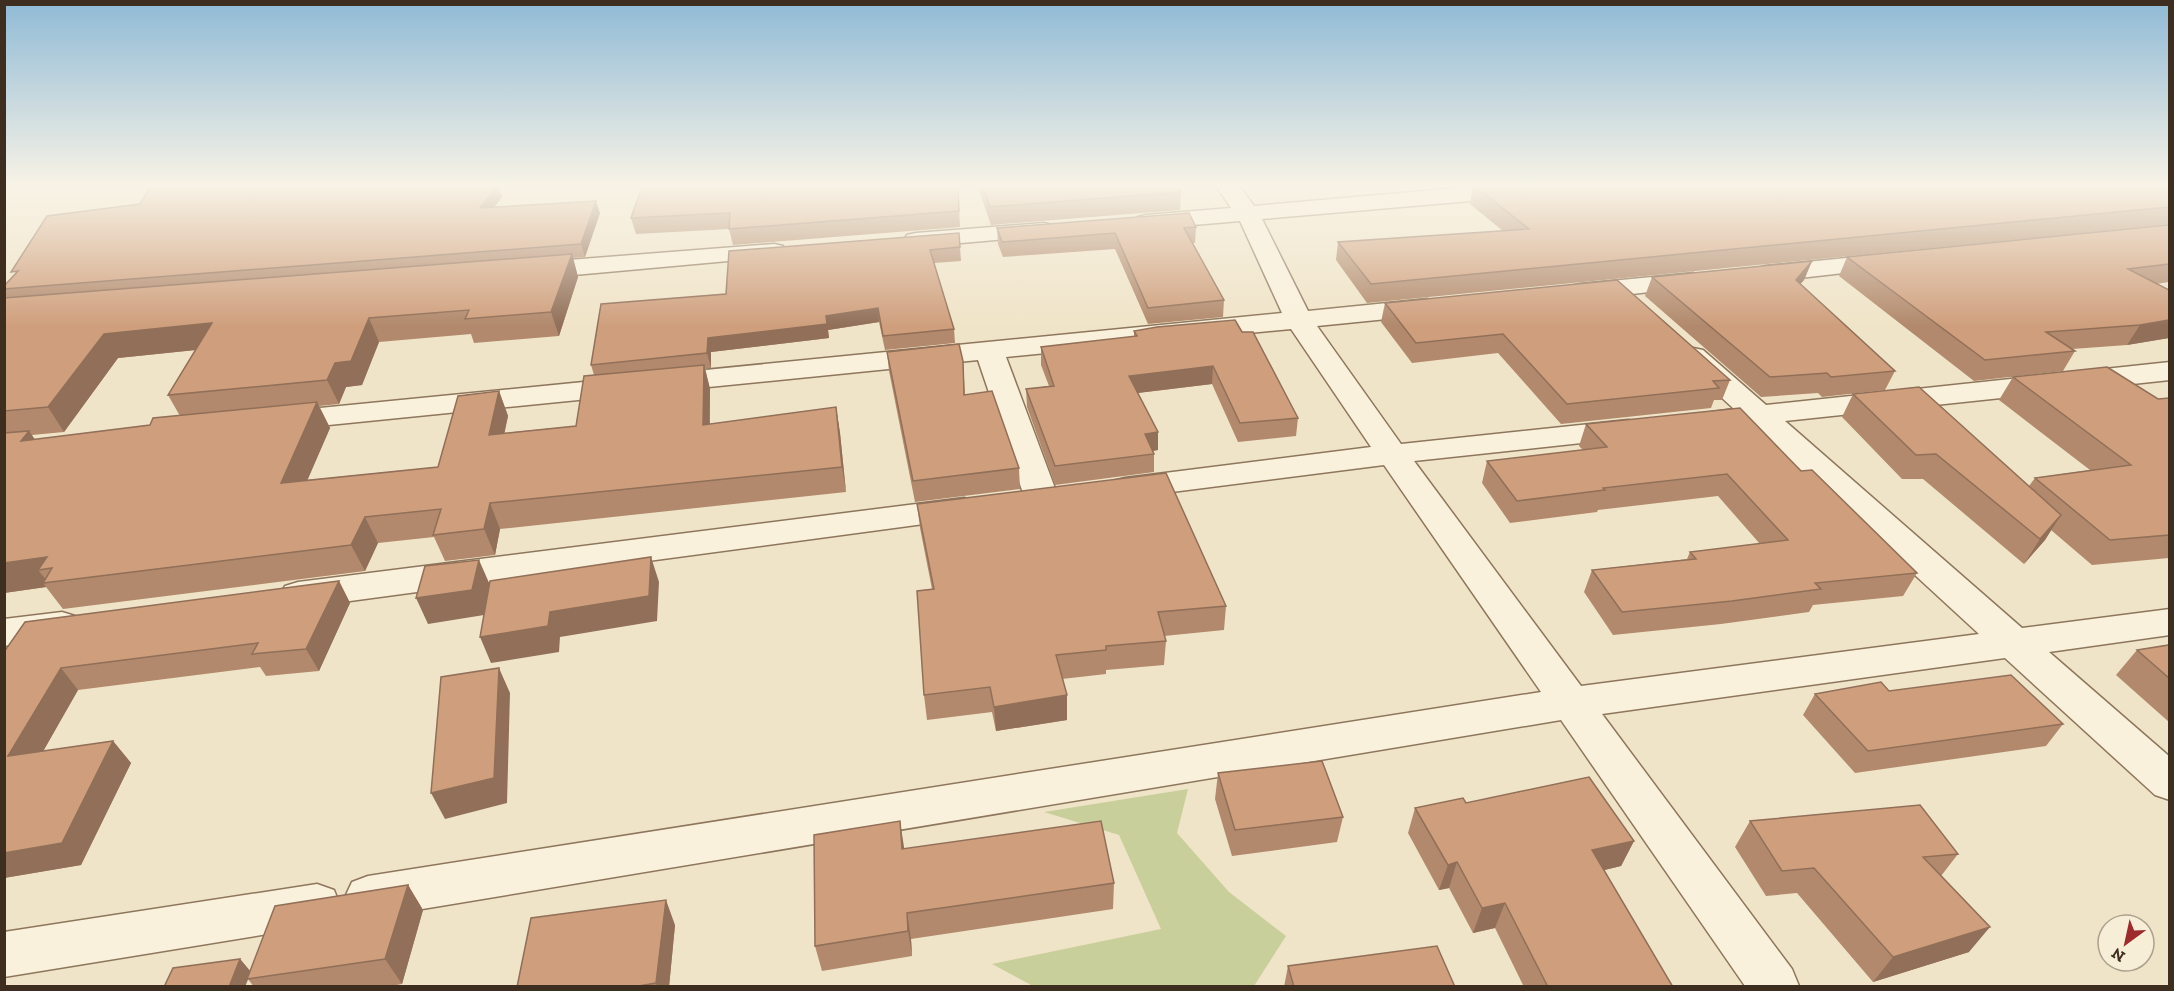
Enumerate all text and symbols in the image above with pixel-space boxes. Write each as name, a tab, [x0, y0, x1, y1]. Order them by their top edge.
north arrow	[2096, 913, 2156, 973]
text: N	[2108, 944, 2128, 966]

